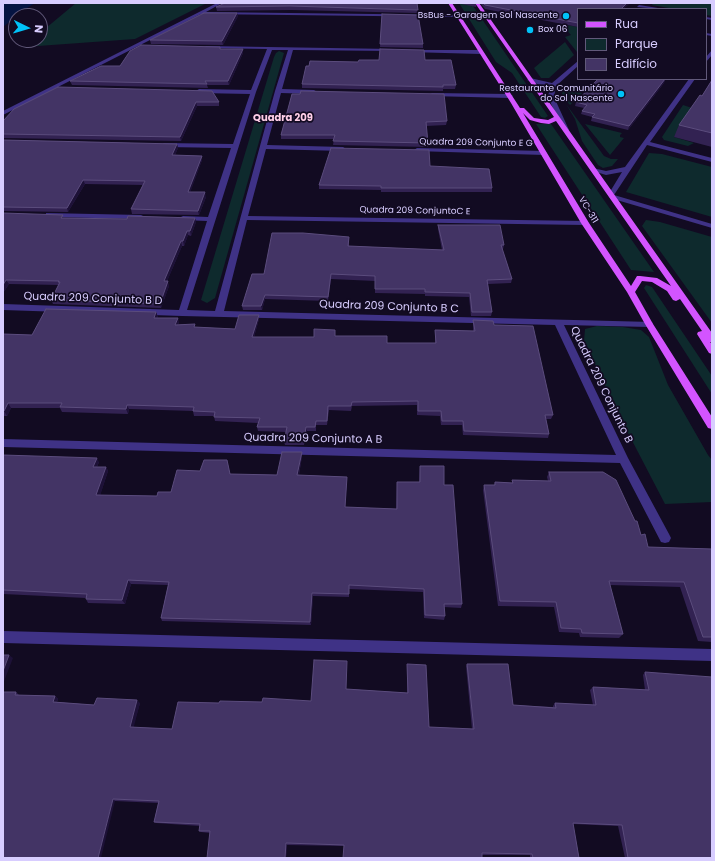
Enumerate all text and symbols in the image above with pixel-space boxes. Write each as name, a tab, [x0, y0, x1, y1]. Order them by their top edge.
north arrow	[8, 8, 48, 48]
legend	[577, 8, 707, 80]
place label: BsBus - Garagem Sol Nascente	[418, 11, 558, 21]
marker: BsBus - Garagem Sol Nascente	[561, 11, 571, 21]
text: Rua	[615, 15, 638, 32]
text: N	[31, 24, 47, 34]
marker: Box 06	[525, 25, 535, 35]
place label: Box 06	[538, 25, 567, 35]
text: Parque	[615, 35, 658, 52]
text: Edifício	[615, 55, 657, 72]
place label: Restaurante Comunitário do Sol Nascente	[499, 84, 613, 105]
marker: Restaurante Comunitário do Sol Nascente	[616, 89, 626, 99]
district label: Quadra 209	[253, 112, 313, 124]
street label: Quadra 209 Conjunto E G	[419, 137, 533, 149]
street label: VC-311	[576, 195, 600, 225]
street label: Quadra 209 ConjuntoC E	[359, 205, 471, 217]
street label: Quadra 209 Conjunto B D	[23, 290, 163, 308]
street label: Quadra 209 Conjunto B C	[319, 298, 459, 316]
street label: Quadra 209 Conjunto B	[567, 324, 635, 446]
street label: Quadra 209 Conjunto A B	[244, 431, 382, 447]

